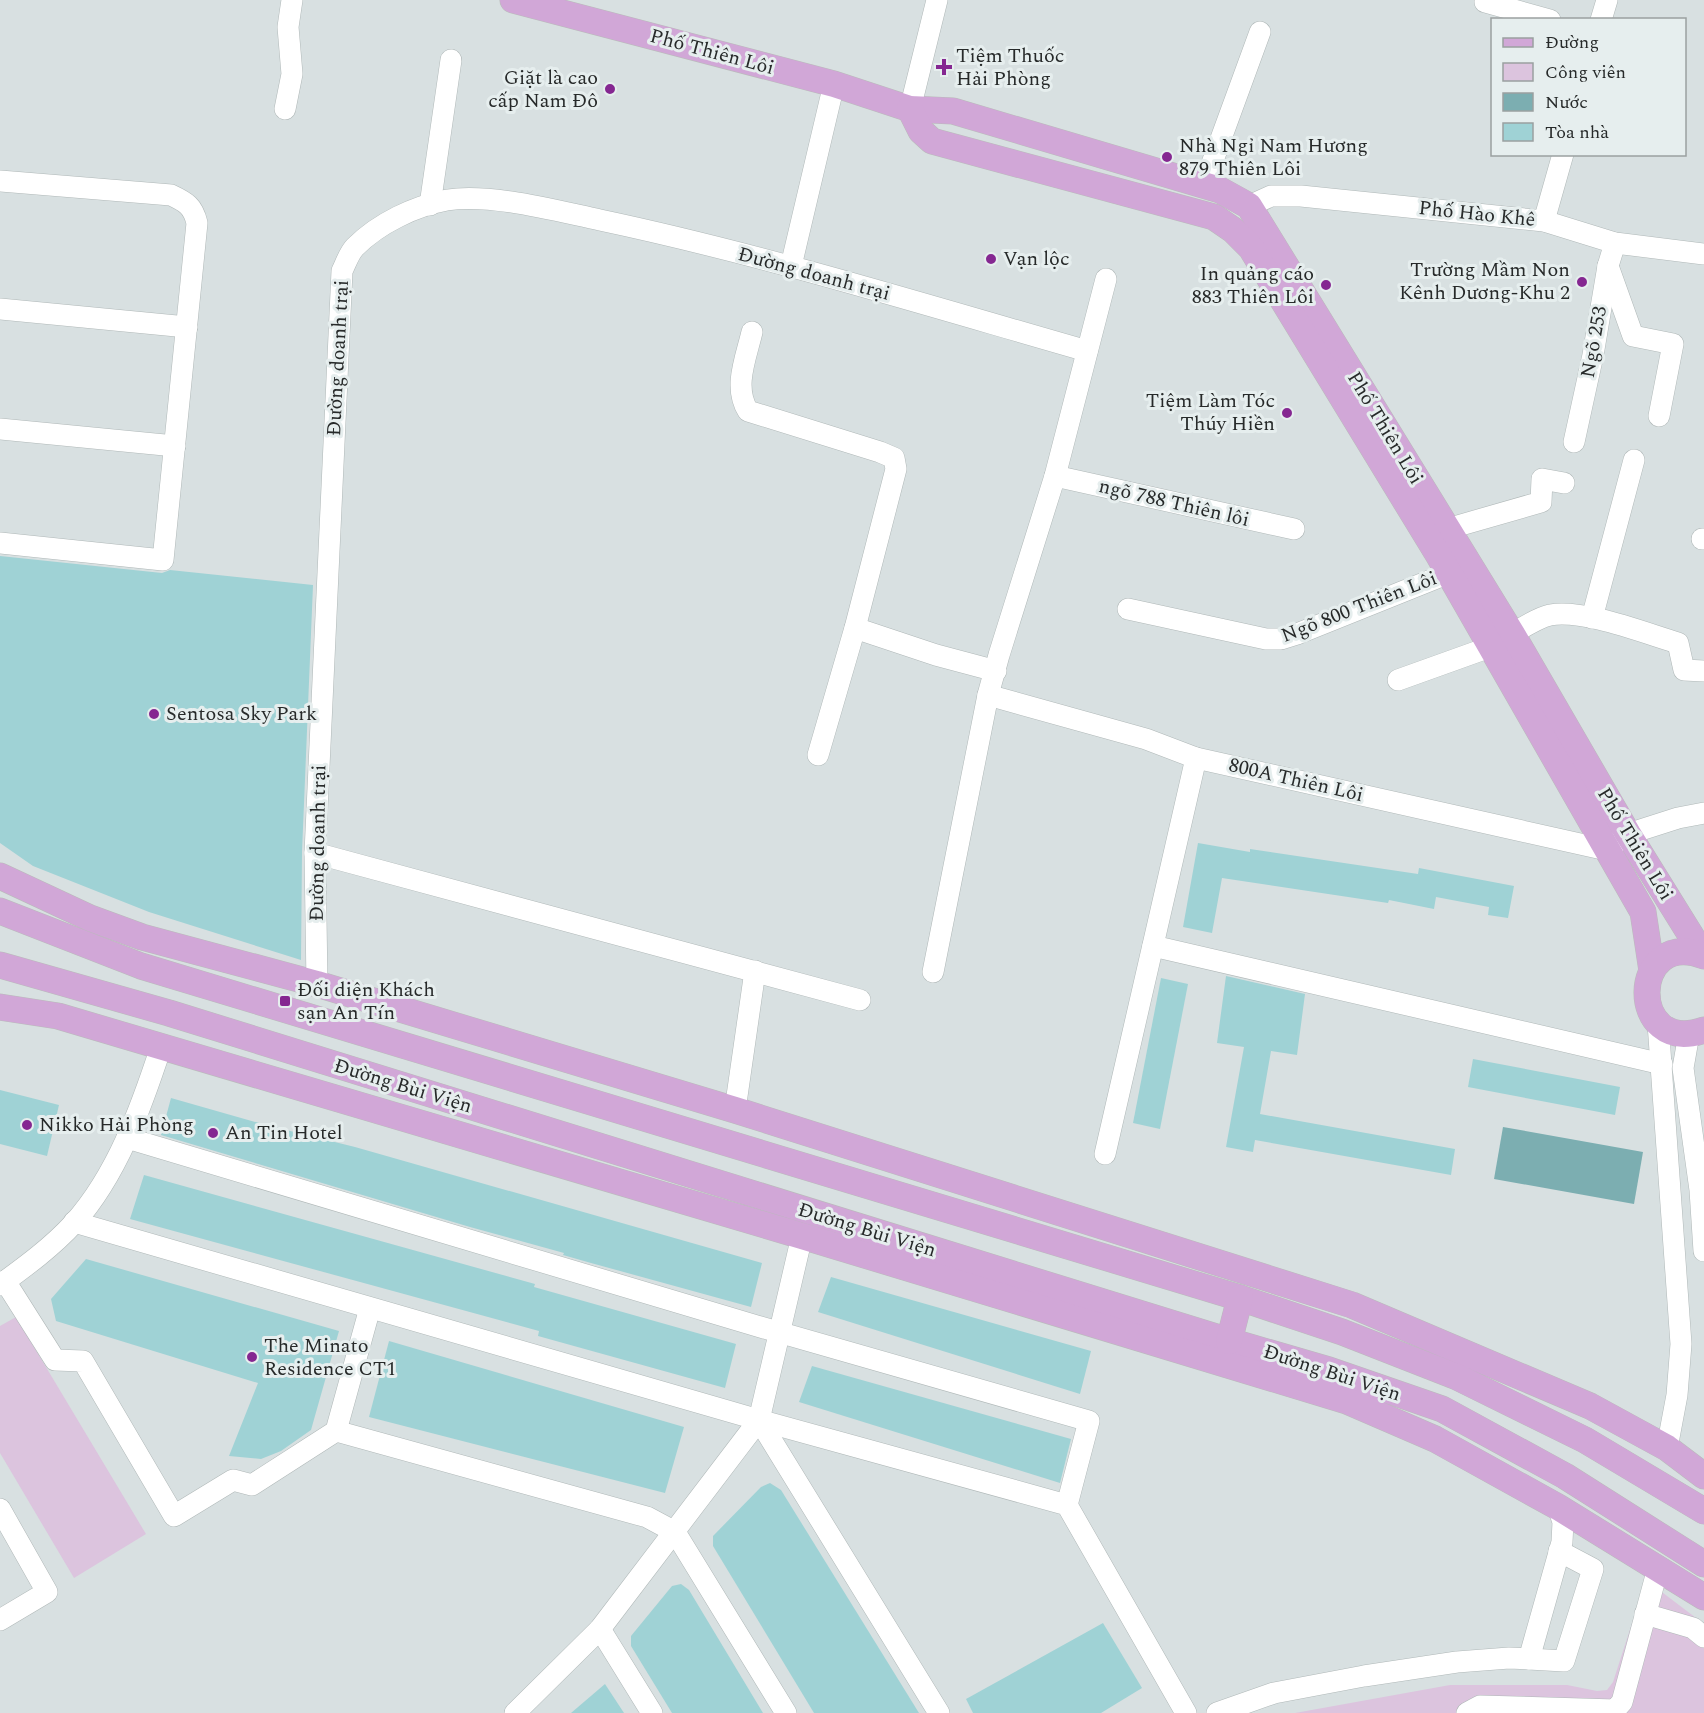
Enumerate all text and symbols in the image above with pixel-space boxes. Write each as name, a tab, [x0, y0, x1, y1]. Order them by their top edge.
legend	[1491, 18, 1686, 156]
street label: Phố Thiên Lôi	[647, 21, 777, 83]
text: Đường	[1545, 29, 1599, 56]
place label: Tiệm Thuốc Hải Phòng	[956, 41, 1064, 94]
text: Công viên	[1545, 59, 1626, 86]
marker: Tiệm Thuốc Hải Phòng	[937, 60, 951, 74]
place label: Giặt là cao cấp Nam Đô	[488, 63, 598, 116]
marker: Giặt là cao cấp Nam Đô	[603, 82, 617, 96]
text: Nước	[1545, 89, 1588, 116]
text: Tòa nhà	[1545, 119, 1609, 146]
place label: Nhà Ngỉ Nam Hương 879 Thiên Lôi	[1179, 131, 1368, 184]
marker: Nhà Ngỉ Nam Hương 879 Thiên Lôi	[1160, 150, 1174, 164]
street label: Phố Hào Khê	[1417, 193, 1537, 235]
street label: Đường doanh trại	[734, 239, 894, 309]
place label: Vạn lộc	[1003, 244, 1070, 274]
marker: Vạn lộc	[984, 252, 998, 266]
place label: Trường Mầm Non Kênh Dương-Khu 2	[1399, 255, 1570, 308]
place label: In quảng cáo 883 Thiên Lôi	[1192, 259, 1314, 312]
marker: Trường Mầm Non Kênh Dương-Khu 2	[1575, 275, 1589, 289]
marker: In quảng cáo 883 Thiên Lôi	[1319, 278, 1333, 292]
street label: Đường doanh trại	[319, 279, 357, 437]
street label: Ngõ 253	[1573, 304, 1615, 380]
street label: Phố Thiên Lôi	[1339, 366, 1431, 490]
place label: Tiệm Làm Tóc Thúy Hiền	[1146, 386, 1275, 439]
marker: Tiệm Làm Tóc Thúy Hiền	[1280, 406, 1294, 420]
street label: ngõ 788 Thiên lôi	[1096, 471, 1252, 535]
street label: Ngõ 800 Thiên Lôi	[1277, 563, 1441, 651]
place label: Sentosa Sky Park	[166, 699, 317, 729]
marker: Sentosa Sky Park	[147, 707, 161, 721]
street label: 800A Thiên Lôi	[1226, 750, 1366, 810]
street label: Đường doanh trại	[302, 764, 334, 922]
street label: Phố Thiên Lôi	[1589, 782, 1681, 906]
place label: Đối diện Khách sạn An Tín	[297, 975, 435, 1028]
marker: Đối diện Khách sạn An Tín	[278, 994, 292, 1008]
street label: Đường Bùi Viện	[330, 1051, 476, 1121]
place label: Nikko Hải Phòng	[39, 1110, 194, 1140]
marker: Nikko Hải Phòng	[20, 1118, 34, 1132]
place label: An Tin Hotel	[225, 1118, 343, 1148]
marker: An Tin Hotel	[206, 1126, 220, 1140]
street label: Đường Bùi Viện	[794, 1195, 940, 1265]
place label: The Minato Residence CT1	[264, 1331, 396, 1384]
street label: Đường Bùi Viện	[1259, 1337, 1405, 1409]
marker: The Minato Residence CT1	[245, 1350, 259, 1364]

